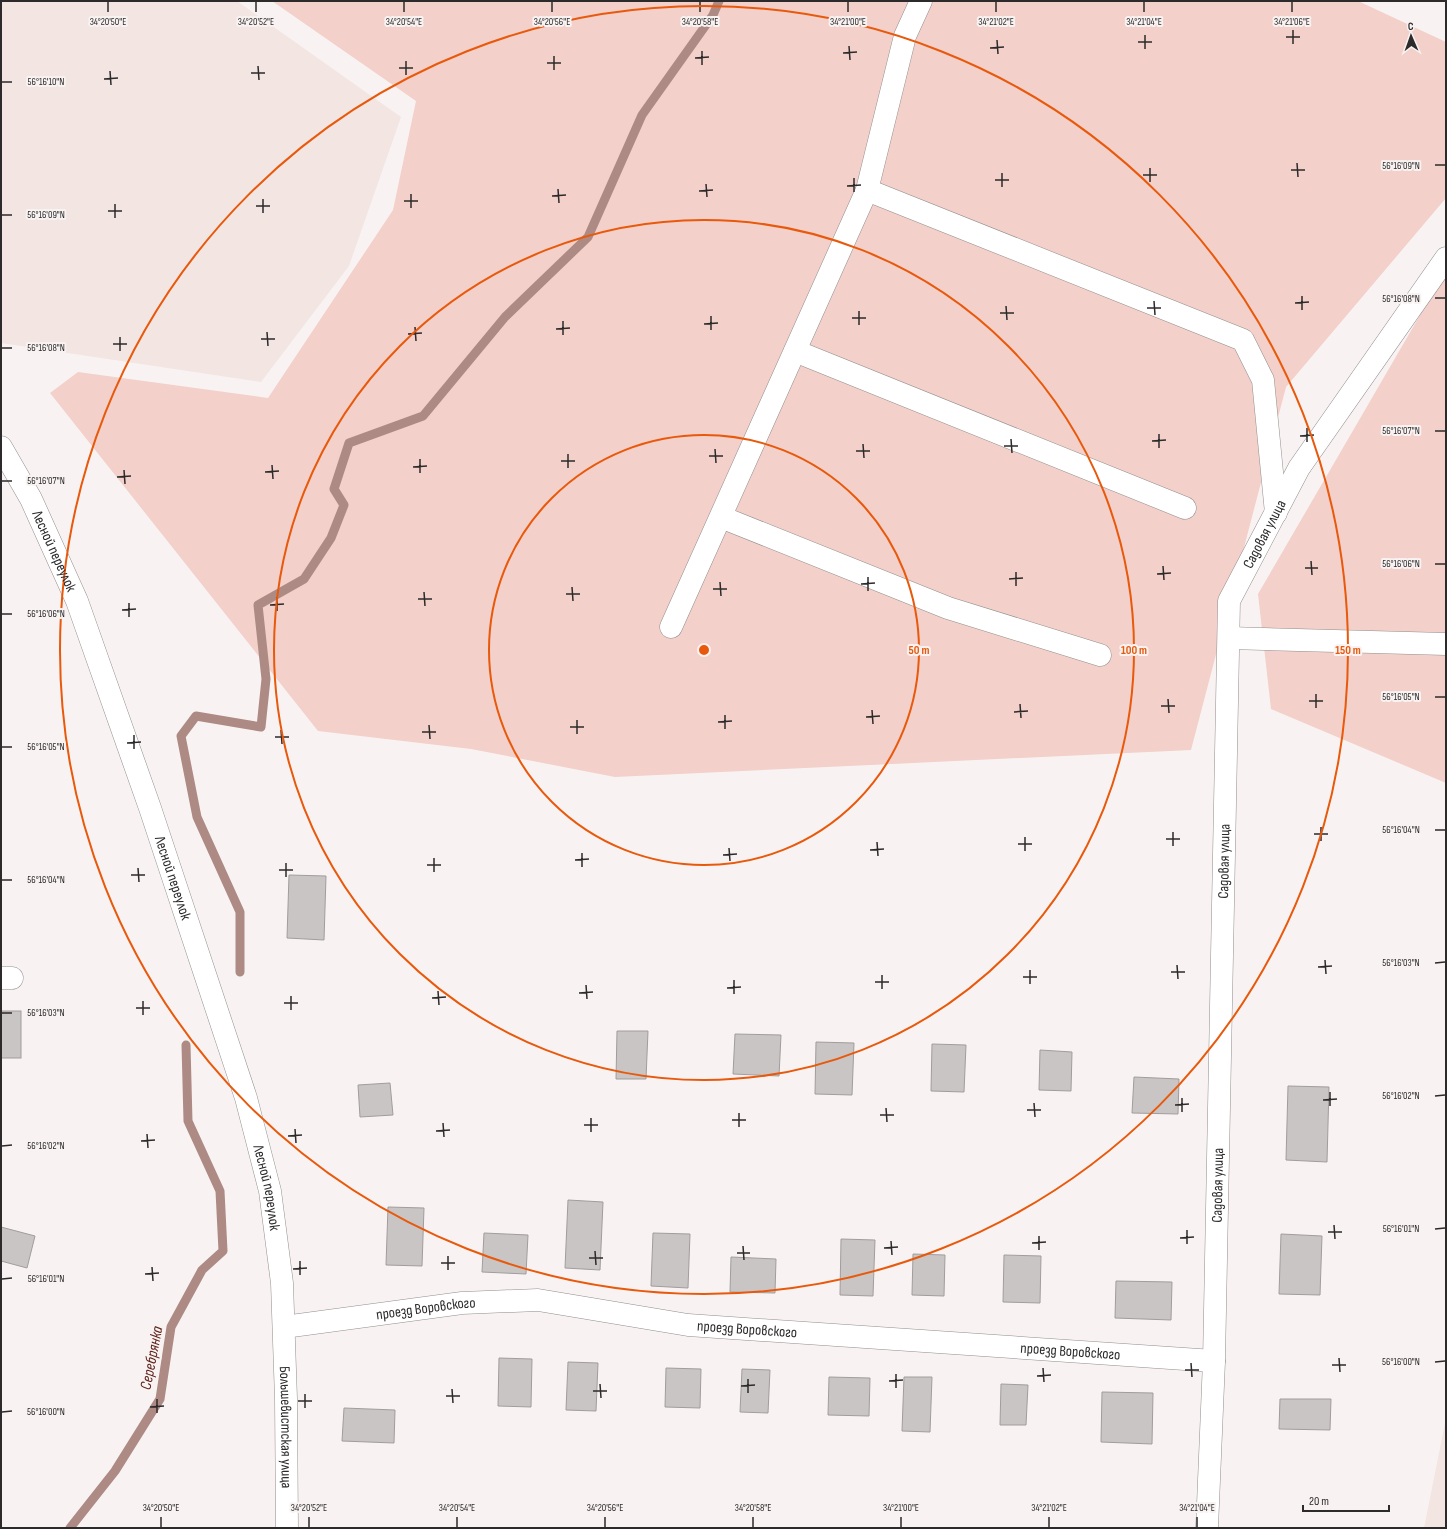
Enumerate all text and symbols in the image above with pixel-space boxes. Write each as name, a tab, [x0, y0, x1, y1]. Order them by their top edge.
text: 34°20'50"E	[90, 16, 126, 28]
text: 34°20'52"E	[238, 16, 274, 28]
text: 34°20'54"E	[386, 16, 422, 28]
text: 34°20'56"E	[534, 16, 570, 28]
text: 34°20'58"E	[682, 16, 718, 28]
text: 34°21'00"E	[830, 16, 866, 28]
text: 34°21'02"E	[978, 16, 1014, 28]
text: 34°21'04"E	[1126, 16, 1162, 28]
text: 34°21'06"E	[1274, 16, 1310, 28]
north arrow	[1391, 16, 1431, 56]
text: С	[1408, 20, 1414, 33]
text: 56°16'10"N	[28, 76, 64, 88]
text: 56°16'09"N	[1382, 160, 1420, 172]
text: 56°16'09"N	[27, 209, 65, 221]
text: 56°16'08"N	[1382, 293, 1420, 305]
text: 56°16'08"N	[27, 342, 65, 354]
text: 56°16'07"N	[1382, 425, 1420, 437]
text: 56°16'07"N	[27, 475, 65, 487]
street label: Садовая улица	[1238, 496, 1290, 572]
street label: Лесной переулок	[27, 506, 81, 595]
text: 56°16'06"N	[1382, 558, 1420, 570]
text: 56°16'06"N	[27, 608, 65, 620]
centre of rings	[697, 643, 711, 657]
text: 50 m	[909, 643, 929, 658]
text: 100 m	[1121, 643, 1147, 658]
text: 150 m	[1335, 643, 1361, 658]
text: 56°16'05"N	[1382, 691, 1420, 703]
text: 56°16'05"N	[27, 741, 65, 753]
street label: Садовая улица	[1214, 823, 1234, 899]
text: 56°16'04"N	[1382, 824, 1420, 836]
street label: Лесной переулок	[150, 832, 196, 923]
text: 56°16'04"N	[27, 874, 65, 886]
text: 56°16'03"N	[1382, 957, 1420, 969]
text: 56°16'03"N	[27, 1007, 65, 1019]
text: 56°16'02"N	[1382, 1090, 1420, 1102]
text: 56°16'02"N	[27, 1140, 65, 1152]
street label: Лесной переулок	[249, 1142, 285, 1232]
street label: Садовая улица	[1207, 1147, 1228, 1223]
text: 56°16'01"N	[1383, 1223, 1419, 1235]
text: 56°16'01"N	[28, 1273, 64, 1285]
street label: проезд Воровского	[375, 1293, 476, 1324]
street label: проезд Воровского	[697, 1316, 798, 1342]
water label: Серебрянка	[137, 1324, 168, 1391]
street label: проезд Воровского	[1020, 1338, 1121, 1364]
text: 56°16'00"N	[1382, 1356, 1420, 1368]
street label: Большевистская улица	[275, 1366, 296, 1489]
text: 56°16'00"N	[27, 1406, 65, 1418]
scale bar	[1303, 1487, 1389, 1513]
text: 20 m	[1309, 1494, 1329, 1509]
text: 34°20'50"E	[143, 1502, 179, 1514]
text: 34°20'52"E	[291, 1502, 327, 1514]
text: 34°20'54"E	[439, 1502, 475, 1514]
text: 34°20'56"E	[587, 1502, 623, 1514]
text: 34°20'58"E	[735, 1502, 771, 1514]
text: 34°21'00"E	[883, 1502, 919, 1514]
text: 34°21'02"E	[1031, 1502, 1067, 1514]
text: 34°21'04"E	[1179, 1502, 1215, 1514]

